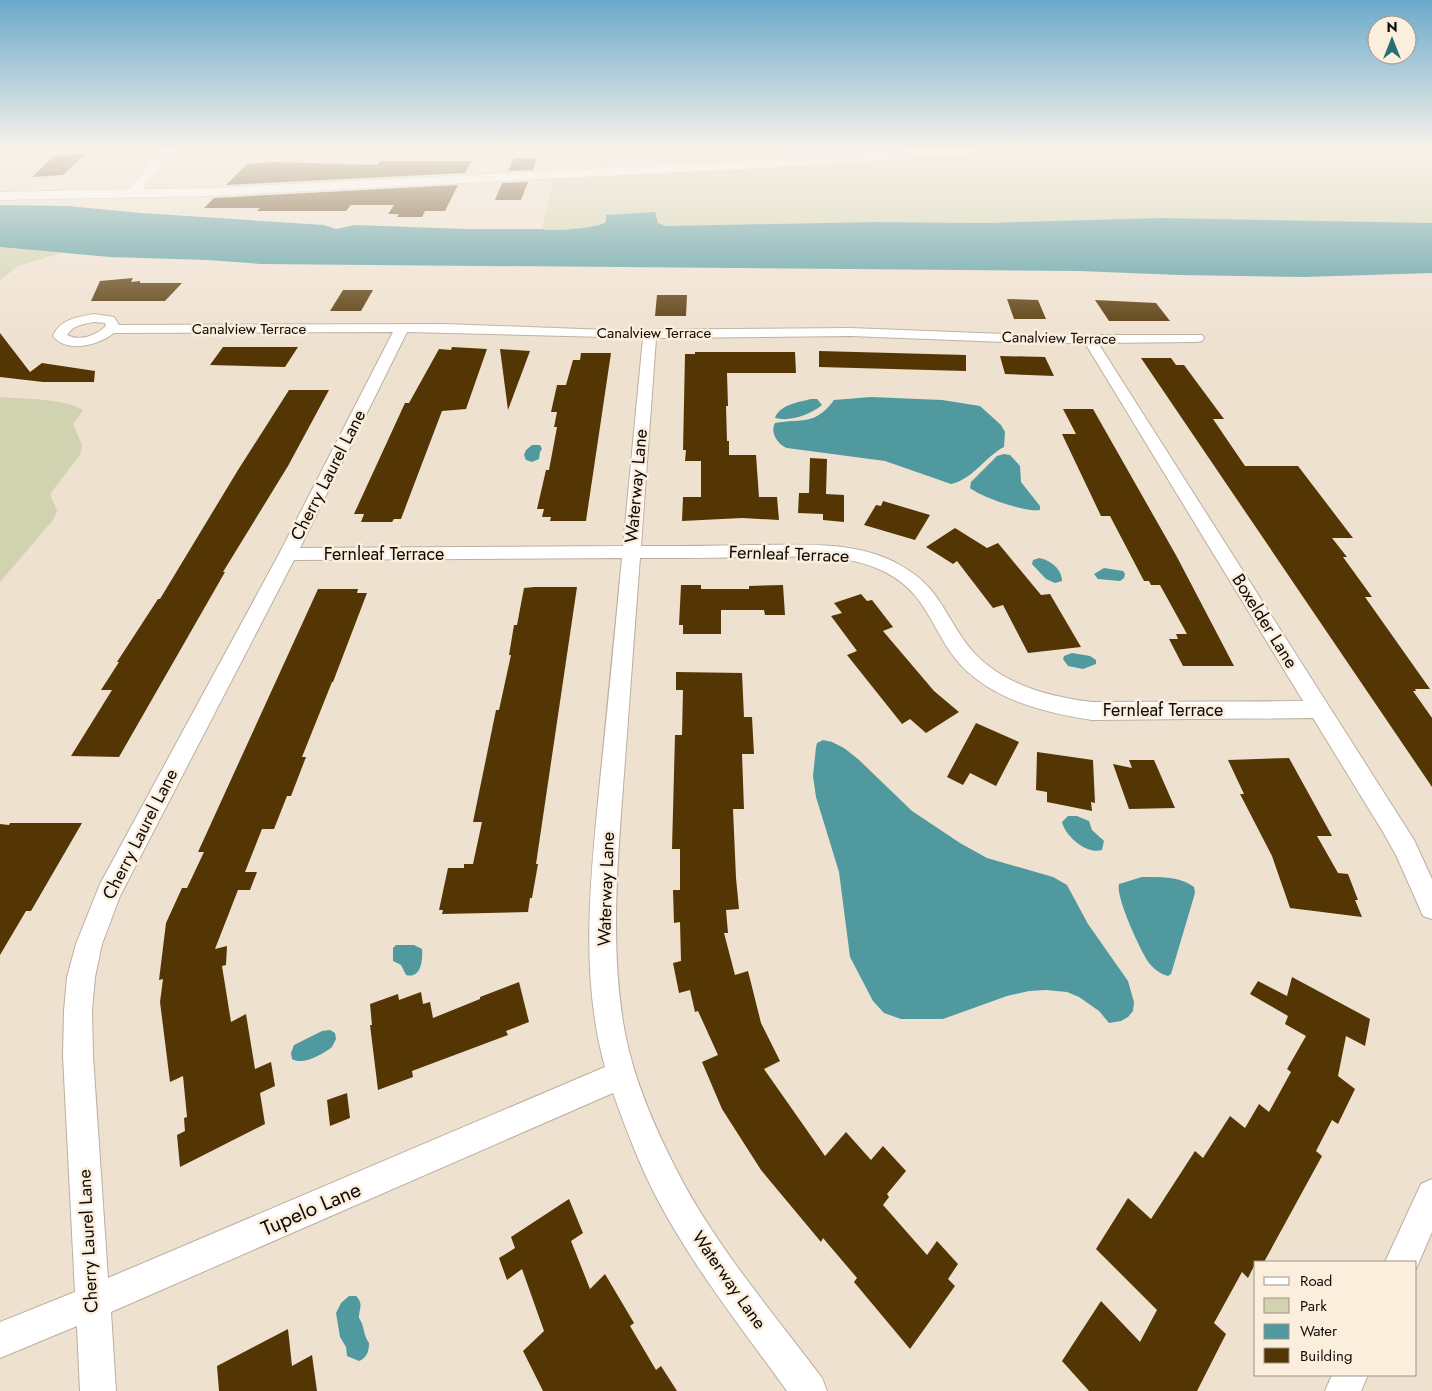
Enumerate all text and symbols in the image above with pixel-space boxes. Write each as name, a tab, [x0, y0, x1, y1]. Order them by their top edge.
north arrow	[1367, 15, 1417, 65]
text: N	[1386, 17, 1398, 37]
street label: Canalview Terrace	[192, 318, 306, 340]
street label: Canalview Terrace	[597, 322, 711, 344]
street label: Canalview Terrace	[1002, 326, 1117, 350]
street label: Cherry Laurel Lane	[284, 405, 372, 545]
street label: Waterway Lane	[618, 428, 654, 544]
street label: Fernleaf Terrace	[728, 539, 850, 569]
street label: Fernleaf Terrace	[324, 541, 444, 567]
street label: Boxelder Lane	[1226, 569, 1304, 673]
street label: Fernleaf Terrace	[1103, 697, 1223, 723]
street label: Cherry Laurel Lane	[96, 764, 184, 904]
street label: Waterway Lane	[591, 831, 621, 947]
street label: Cherry Laurel Lane	[71, 1169, 105, 1313]
street label: Tupelo Lane	[256, 1174, 366, 1243]
street label: Waterway Lane	[685, 1226, 773, 1334]
legend	[1254, 1261, 1417, 1376]
text: Road	[1300, 1270, 1332, 1292]
text: Park	[1300, 1295, 1327, 1317]
text: Water	[1300, 1320, 1338, 1342]
text: Building	[1300, 1345, 1352, 1367]

